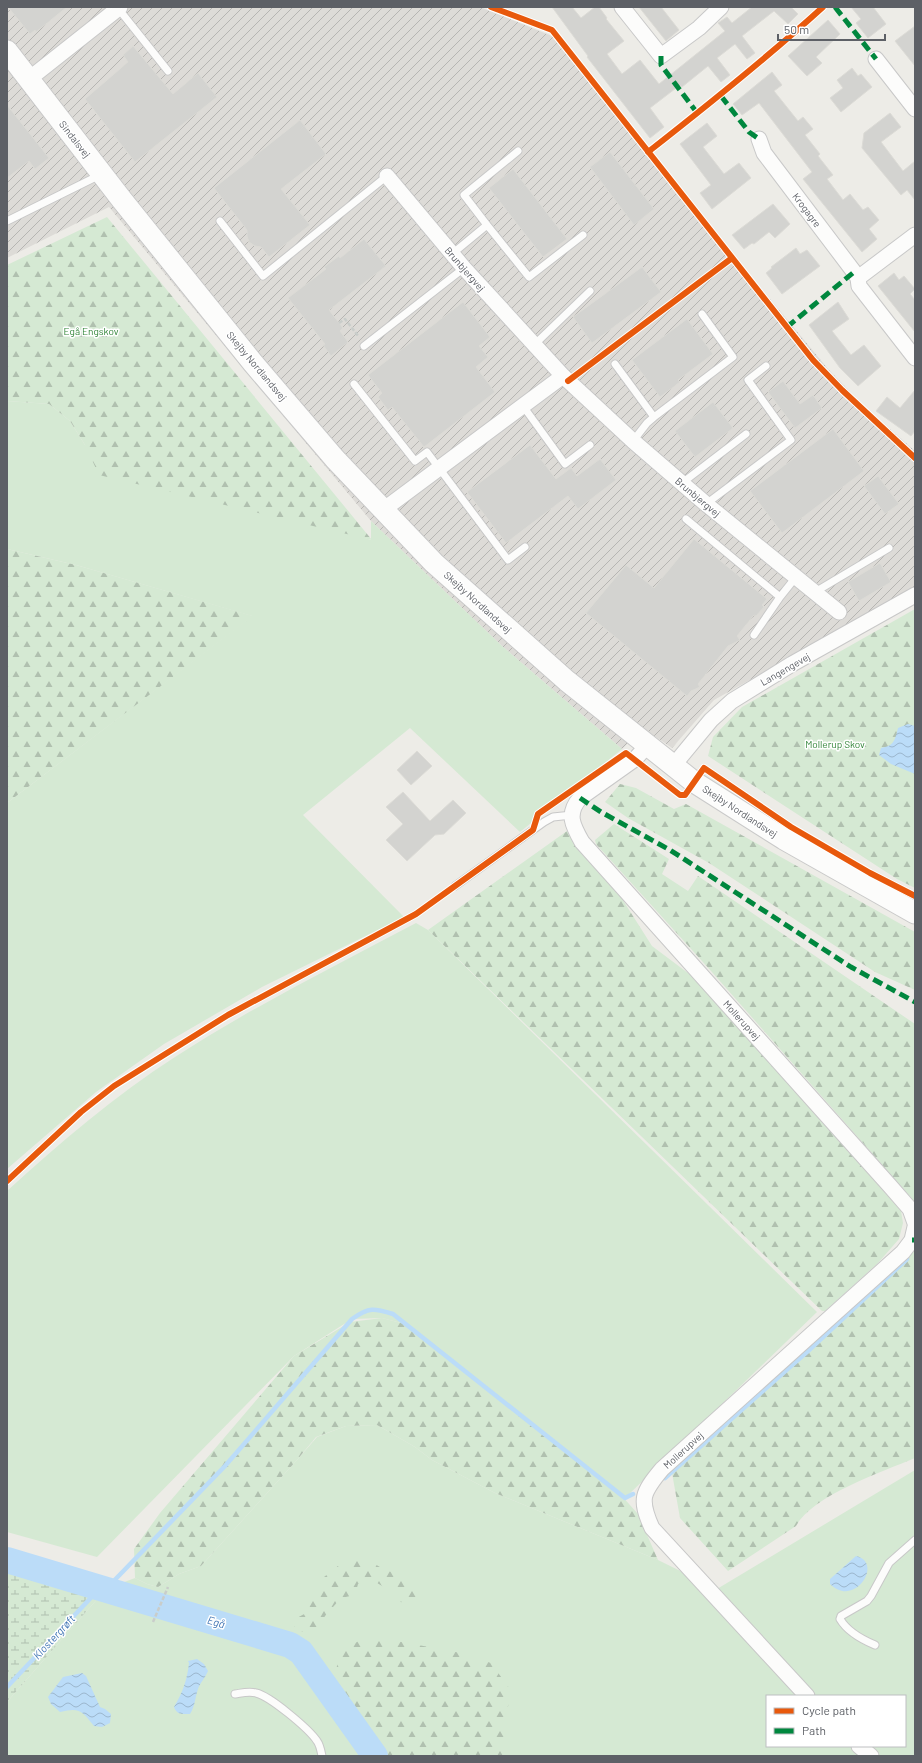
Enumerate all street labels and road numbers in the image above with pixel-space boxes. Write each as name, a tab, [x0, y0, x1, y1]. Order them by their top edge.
street label: Sindalsvej	[57, 118, 93, 160]
street label: Krogagre	[790, 190, 824, 230]
street label: Brunbjergvej	[442, 244, 488, 294]
street label: Skejby Nordlandsvej	[225, 329, 289, 403]
street label: Brunbjergvej	[673, 475, 723, 519]
street label: Skejby Nordlandsvej	[442, 569, 514, 635]
street label: Langengevej	[758, 650, 812, 688]
street label: Skejby Nordlandsvej	[700, 782, 780, 840]
street label: Mollerupvej	[721, 998, 763, 1042]
street label: Mollerupvej	[661, 1429, 705, 1471]

